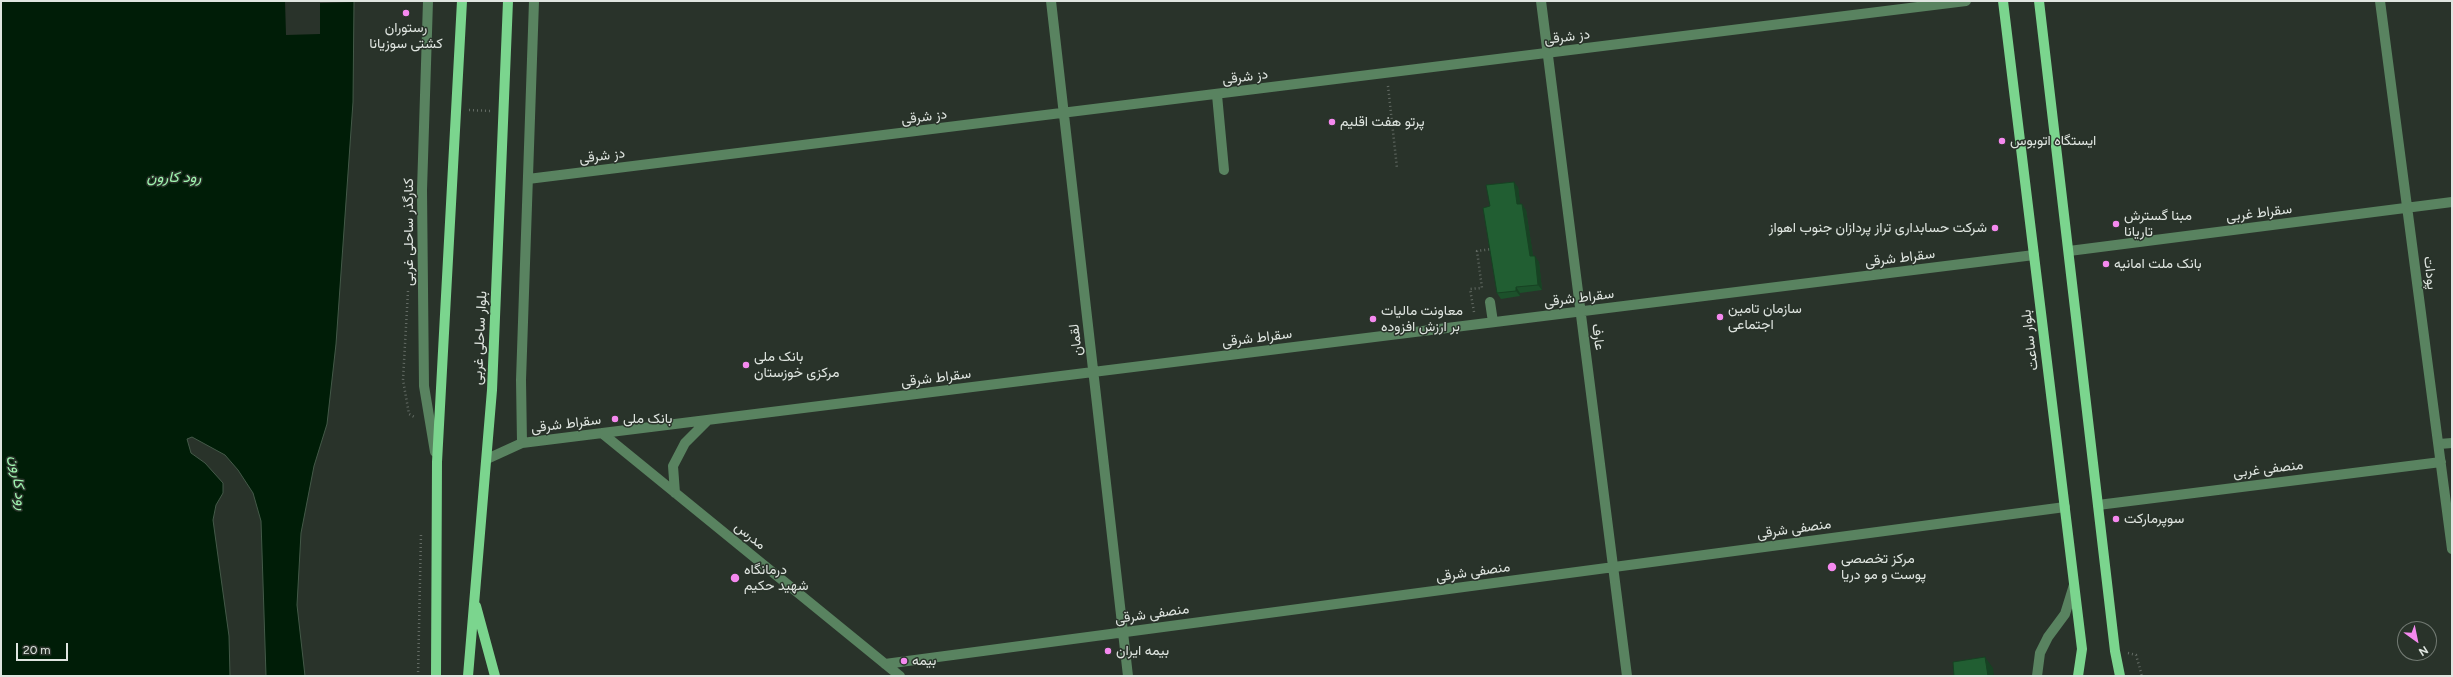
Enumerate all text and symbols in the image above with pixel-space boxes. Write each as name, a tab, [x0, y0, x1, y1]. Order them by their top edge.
marker: رستوران کشتی سوزیانا	[401, 8, 411, 18]
place label: رستوران کشتی سوزیانا	[369, 20, 443, 52]
street label: دز شرقی	[1543, 26, 1591, 48]
street label: دز شرقی	[1221, 66, 1269, 88]
street label: دز شرقی	[900, 106, 948, 128]
place label: پرتو هفت اقلیم	[1340, 114, 1424, 130]
marker: پرتو هفت اقلیم	[1327, 117, 1337, 127]
place label: ایستگاه اتوبوس	[2010, 133, 2096, 149]
marker: ایستگاه اتوبوس	[1997, 136, 2007, 146]
street label: دز شرقی	[578, 145, 626, 167]
water label: رود کارون	[147, 169, 201, 187]
street label: کنارگذر ساحلی غربی	[401, 178, 417, 286]
street label: سقراط غربی	[2225, 201, 2293, 225]
place label: مبنا گسترش تاریانا	[2124, 208, 2192, 240]
marker: مبنا گسترش تاریانا	[2111, 219, 2121, 229]
place label: شرکت حسابداری تراز پردازان جنوب اهواز	[1769, 220, 1987, 236]
marker: شرکت حسابداری تراز پردازان جنوب اهواز	[1990, 223, 2000, 233]
street label: سقراط شرقی	[1864, 245, 1936, 271]
street label: پودات	[2420, 255, 2440, 291]
place label: بانک ملت امانیه	[2114, 256, 2202, 272]
marker: بانک ملت امانیه	[2101, 259, 2111, 269]
street label: سقراط شرقی	[1543, 285, 1615, 311]
street label: بلوار ساحلی غربی	[469, 290, 491, 386]
place label: سازمان تامین اجتماعی	[1728, 301, 1802, 334]
place label: معاونت مالیات بر ارزش افزوده	[1381, 303, 1463, 336]
street label: بلوار ساعت	[2018, 309, 2042, 371]
marker: سازمان تامین اجتماعی	[1715, 312, 1725, 322]
marker: معاونت مالیات بر ارزش افزوده	[1368, 314, 1378, 324]
street label: لقمان	[1066, 323, 1086, 357]
street label: عارف	[1588, 323, 1608, 351]
street label: سقراط شرقی	[1221, 325, 1293, 351]
place label: بانک ملی مرکزی خوزستان	[754, 349, 839, 382]
marker: بانک ملی مرکزی خوزستان	[741, 360, 751, 370]
street label: سقراط شرقی	[900, 365, 972, 391]
street label: سقراط شرقی	[530, 411, 602, 437]
place label: بانک ملی	[623, 411, 672, 427]
marker: بانک ملی	[610, 414, 620, 424]
water label: رود کارون	[5, 455, 31, 511]
street label: منصفی غربی	[2232, 456, 2304, 482]
place label: سوپرمارکت	[2124, 511, 2184, 527]
marker: سوپرمارکت	[2111, 514, 2121, 524]
street label: منصفی شرقی	[1756, 515, 1832, 543]
street label: مدرس	[731, 518, 769, 554]
place label: مرکز تخصصی پوست و مو دریا	[1841, 551, 1926, 584]
street label: منصفی شرقی	[1435, 558, 1511, 586]
marker: مرکز تخصصی پوست و مو دریا	[1826, 561, 1838, 573]
place label: درمانگاه شهید حکیم	[744, 562, 808, 594]
marker: درمانگاه شهید حکیم	[729, 572, 741, 584]
street label: منصفی شرقی	[1114, 600, 1190, 628]
north arrow	[2397, 621, 2437, 661]
scale bar	[18, 635, 70, 661]
text: 20 m	[23, 643, 51, 657]
place label: بیمه ایران	[1116, 643, 1169, 659]
text: N	[2416, 643, 2430, 658]
marker: بیمه ایران	[1103, 646, 1113, 656]
place label: بیمه	[912, 653, 936, 669]
marker: بیمه	[899, 656, 909, 666]

